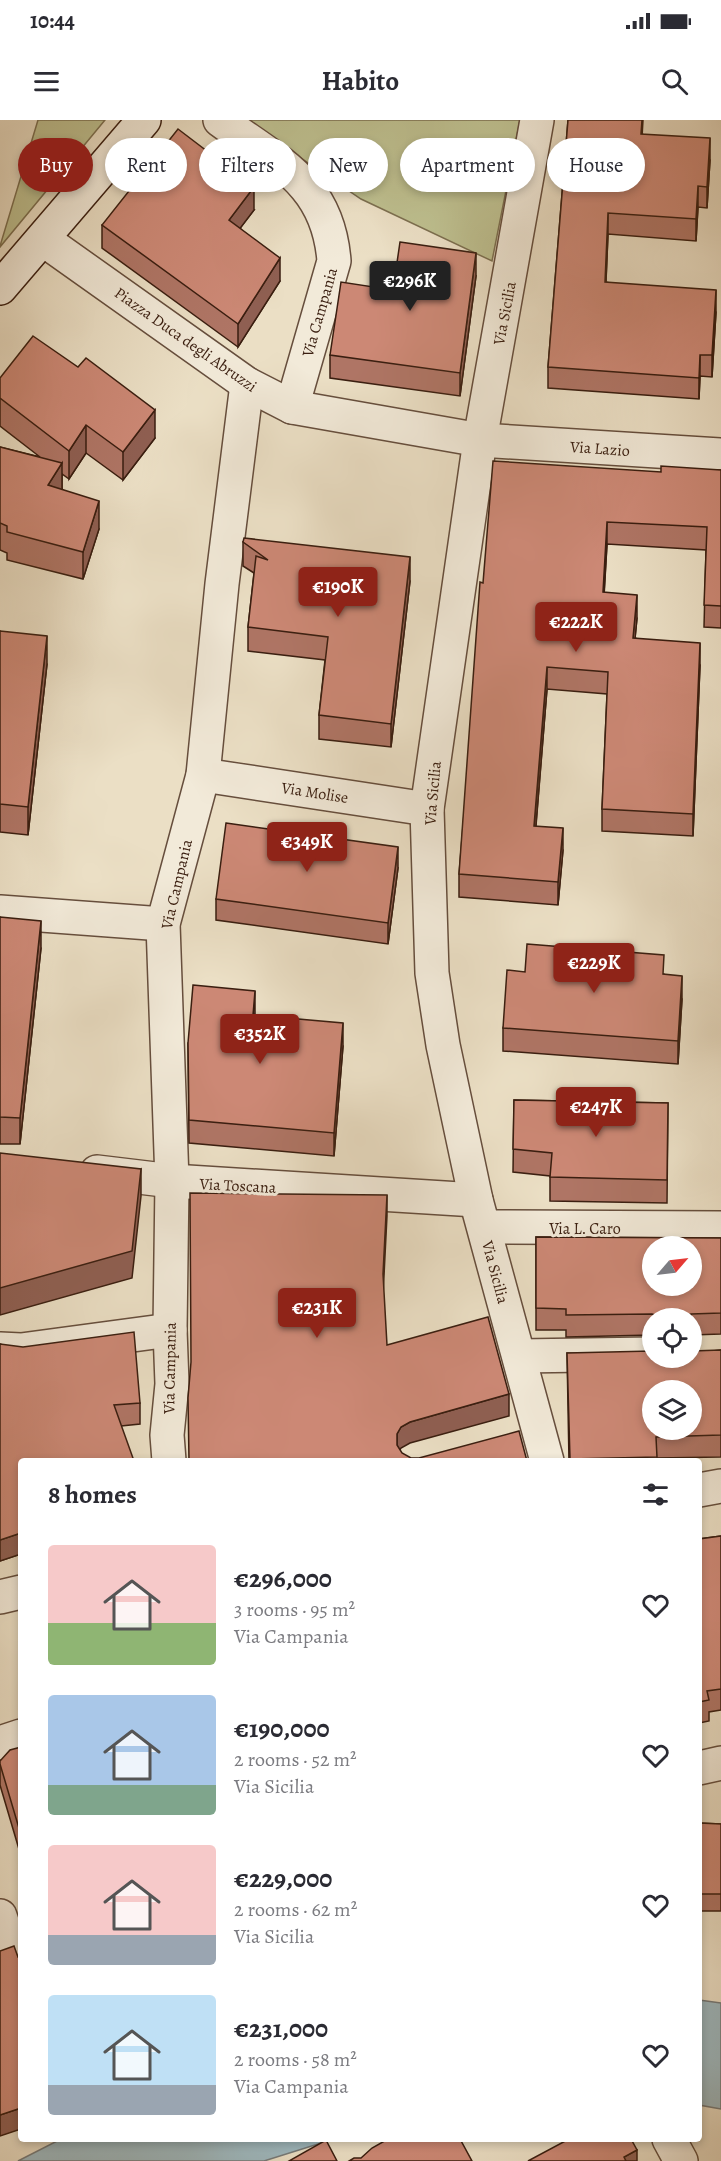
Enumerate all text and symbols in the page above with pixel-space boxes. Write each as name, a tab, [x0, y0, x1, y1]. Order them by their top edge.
text: 10:44	[30, 6, 75, 36]
text: Habito	[322, 63, 399, 99]
icon: menu	[30, 65, 63, 98]
icon: search	[658, 65, 691, 98]
chip: Buy	[18, 138, 93, 192]
chip: Rent	[105, 138, 187, 192]
chip: Filters	[199, 138, 296, 192]
chip: New	[308, 138, 388, 192]
chip: Apartment	[400, 138, 535, 192]
chip: House	[547, 138, 645, 192]
pin: €296K	[368, 261, 452, 312]
street label: Via Campania	[296, 265, 343, 360]
text: €296K	[384, 267, 436, 294]
street label: Via Sicilia	[488, 279, 522, 348]
street label: Piazza Duca degli Abruzzi	[110, 282, 261, 397]
street label: Via Lazio	[568, 436, 630, 462]
pin: €190K	[296, 567, 380, 618]
text: €190K	[312, 573, 364, 600]
pin: €222K	[534, 602, 618, 653]
text: €222K	[549, 608, 603, 635]
street label: Via Sicilia	[419, 760, 447, 827]
street label: Via Molise	[279, 777, 350, 809]
pin: €349K	[265, 822, 349, 873]
text: €349K	[281, 828, 333, 855]
street label: Via Campania	[156, 837, 198, 932]
pin: €229K	[552, 943, 636, 994]
text: €229K	[567, 949, 621, 976]
pin: €352K	[218, 1014, 302, 1065]
text: €352K	[234, 1020, 286, 1047]
pin: €247K	[554, 1087, 638, 1138]
text: €247K	[570, 1093, 622, 1120]
street label: Via Toscana	[198, 1173, 277, 1199]
street label: Via L. Caro	[548, 1218, 621, 1240]
north arrow	[642, 1236, 702, 1296]
map controls	[642, 1236, 702, 1440]
street label: Via Sicilia	[476, 1237, 514, 1307]
pin: €231K	[275, 1288, 359, 1339]
text: €231K	[292, 1294, 342, 1321]
button: locate	[642, 1308, 702, 1368]
street label: Via Campania	[158, 1321, 182, 1415]
button: layers	[642, 1380, 702, 1440]
text: 8 homes	[48, 1477, 137, 1512]
icon: filters	[639, 1478, 672, 1511]
text: €296,000	[234, 1561, 332, 1596]
icon: home	[96, 1569, 168, 1641]
icon: heart	[639, 1589, 672, 1622]
text: 3 rooms · 95 m²	[234, 1596, 355, 1623]
text: Via Campania	[234, 1623, 349, 1650]
text: €190,000	[234, 1711, 330, 1746]
icon: home	[96, 1719, 168, 1791]
icon: heart	[639, 1739, 672, 1772]
text: 2 rooms · 52 m²	[234, 1746, 357, 1773]
text: Via Sicilia	[234, 1773, 314, 1800]
text: €229,000	[234, 1861, 332, 1896]
icon: home	[96, 1869, 168, 1941]
icon: heart	[639, 1889, 672, 1922]
text: 2 rooms · 62 m²	[234, 1896, 357, 1923]
text: Via Sicilia	[234, 1923, 314, 1950]
text: €231,000	[234, 2011, 328, 2046]
icon: home	[96, 2019, 168, 2091]
icon: heart	[639, 2039, 672, 2072]
text: 2 rooms · 58 m²	[234, 2046, 357, 2073]
text: Via Campania	[234, 2073, 349, 2100]

